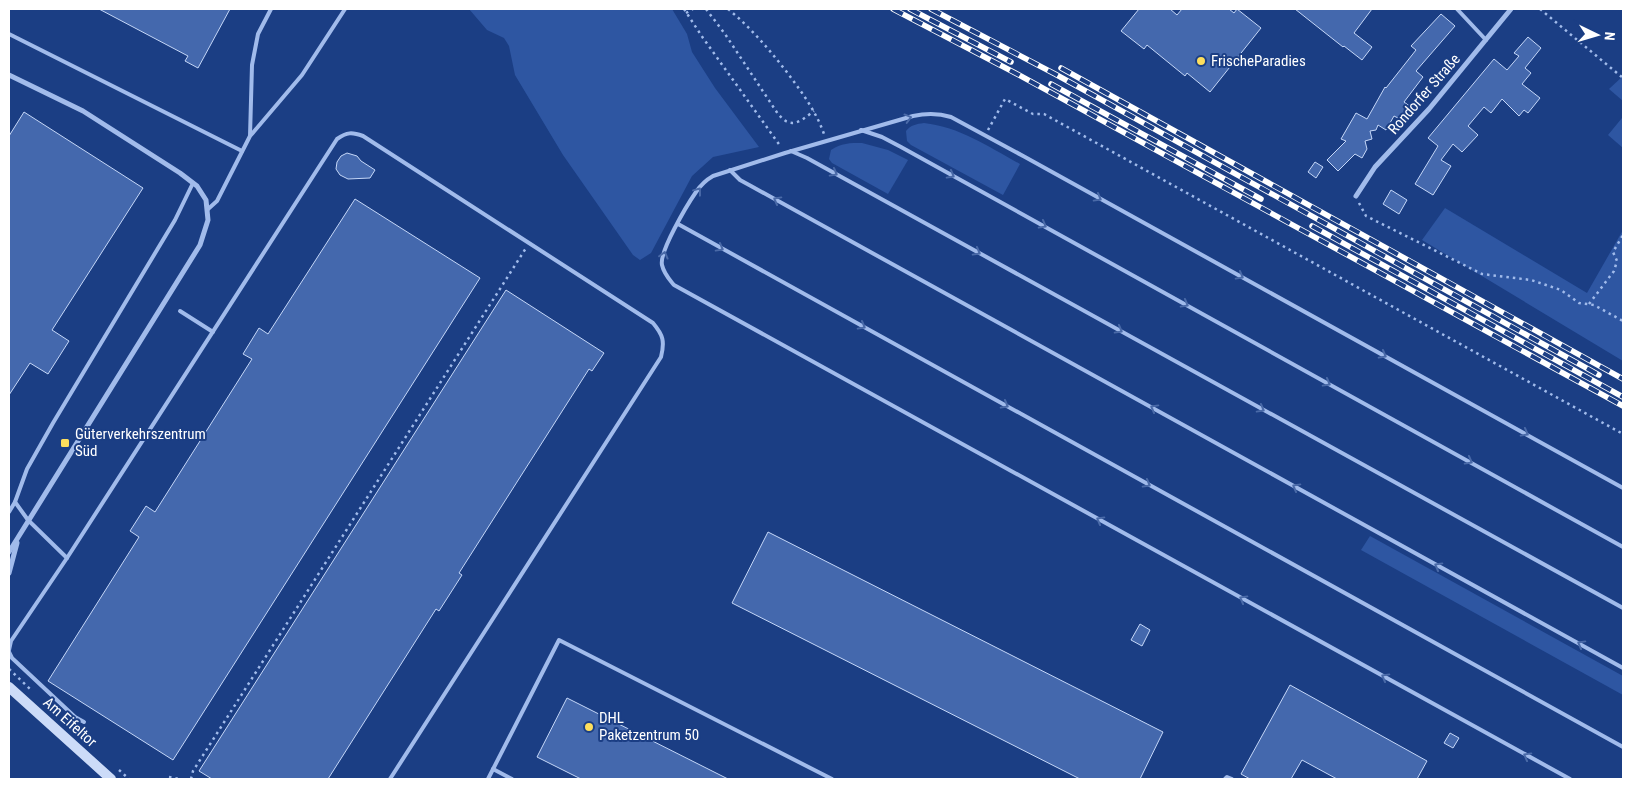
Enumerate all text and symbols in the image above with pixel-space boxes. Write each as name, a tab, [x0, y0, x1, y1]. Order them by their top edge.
north arrow	[1572, 10, 1622, 60]
text: N	[1602, 31, 1618, 41]
street label: Rondorfer Straße	[1384, 50, 1464, 138]
place label: FrischeParadies	[1211, 52, 1306, 70]
marker: FrischeParadies	[1195, 55, 1207, 67]
one-way arrow	[903, 113, 911, 123]
one-way arrow	[829, 167, 838, 177]
one-way arrow	[946, 169, 955, 179]
one-way arrow	[692, 187, 701, 197]
one-way arrow	[1093, 192, 1102, 202]
one-way arrow	[773, 196, 782, 206]
one-way arrow	[1037, 219, 1046, 229]
one-way arrow	[715, 242, 724, 252]
one-way arrow	[971, 245, 980, 255]
one-way arrow	[658, 251, 669, 259]
one-way arrow	[1235, 270, 1244, 280]
one-way arrow	[1179, 298, 1188, 308]
one-way arrow	[857, 320, 866, 330]
one-way arrow	[1113, 324, 1122, 334]
one-way arrow	[1377, 349, 1386, 359]
one-way arrow	[1322, 376, 1331, 386]
one-way arrow	[999, 399, 1008, 409]
one-way arrow	[1256, 402, 1265, 412]
one-way arrow	[1150, 405, 1159, 415]
place label: Güterverkehrszentrum Süd	[75, 425, 206, 460]
one-way arrow	[1520, 427, 1529, 437]
marker: Güterverkehrszentrum Süd	[59, 437, 71, 449]
one-way arrow	[1464, 455, 1473, 465]
one-way arrow	[1142, 477, 1151, 487]
one-way arrow	[1292, 483, 1301, 493]
one-way arrow	[1097, 517, 1106, 527]
one-way arrow	[1435, 562, 1444, 572]
one-way arrow	[1239, 595, 1248, 605]
one-way arrow	[1577, 640, 1586, 650]
one-way arrow	[1381, 673, 1390, 683]
street label: Am Eifeltor	[40, 693, 101, 751]
place label: DHL Paketzentrum 50	[599, 709, 699, 744]
marker: DHL Paketzentrum 50	[583, 721, 595, 733]
one-way arrow	[1524, 752, 1533, 762]

